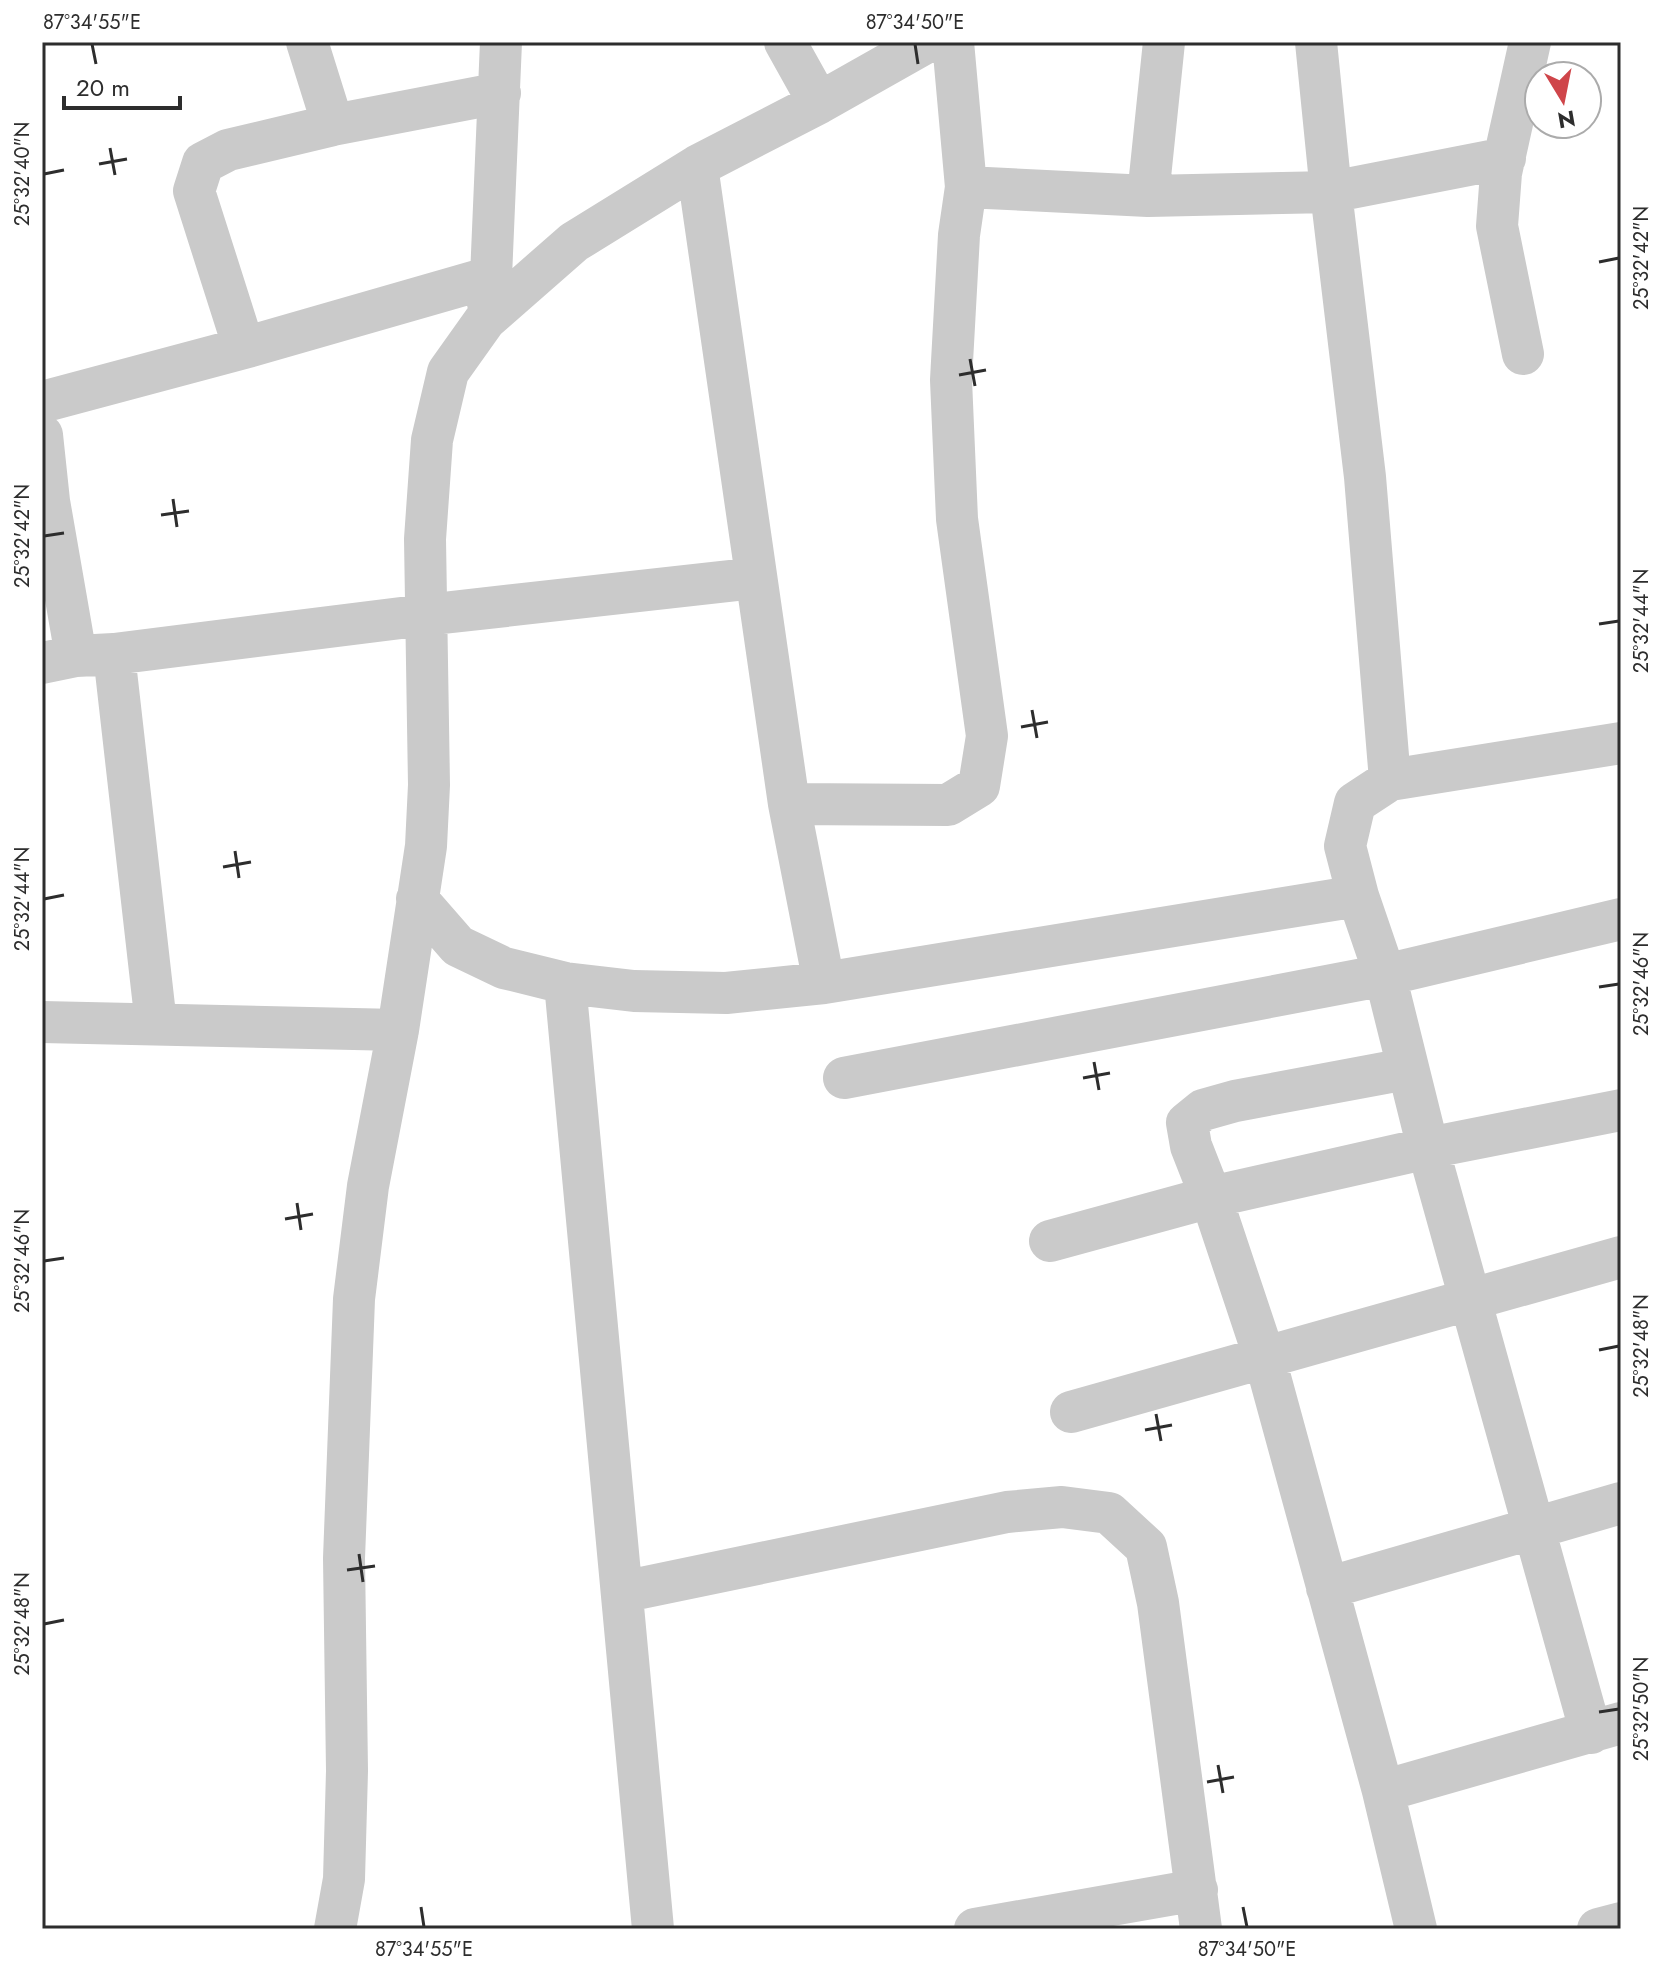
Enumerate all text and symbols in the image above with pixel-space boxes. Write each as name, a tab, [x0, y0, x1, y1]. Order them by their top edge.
text: 87°34'55"E	[43, 8, 141, 37]
text: 87°34'50"E	[866, 8, 964, 37]
scale bar	[64, 60, 180, 110]
north arrow	[1523, 60, 1603, 140]
text: 20 m	[76, 70, 130, 105]
text: N	[1555, 102, 1578, 137]
text: 25°32'40"N	[8, 122, 37, 226]
text: 25°32'42"N	[1627, 206, 1656, 310]
text: 25°32'42"N	[8, 484, 37, 588]
text: 25°32'44"N	[1627, 569, 1656, 673]
text: 25°32'44"N	[8, 847, 37, 951]
text: 25°32'46"N	[1627, 932, 1656, 1036]
text: 25°32'46"N	[8, 1209, 37, 1313]
text: 25°32'48"N	[1627, 1294, 1656, 1398]
text: 25°32'48"N	[8, 1572, 37, 1676]
text: 25°32'50"N	[1627, 1657, 1656, 1761]
text: 87°34'55"E	[375, 1935, 473, 1964]
text: 87°34'50"E	[1198, 1935, 1296, 1964]

